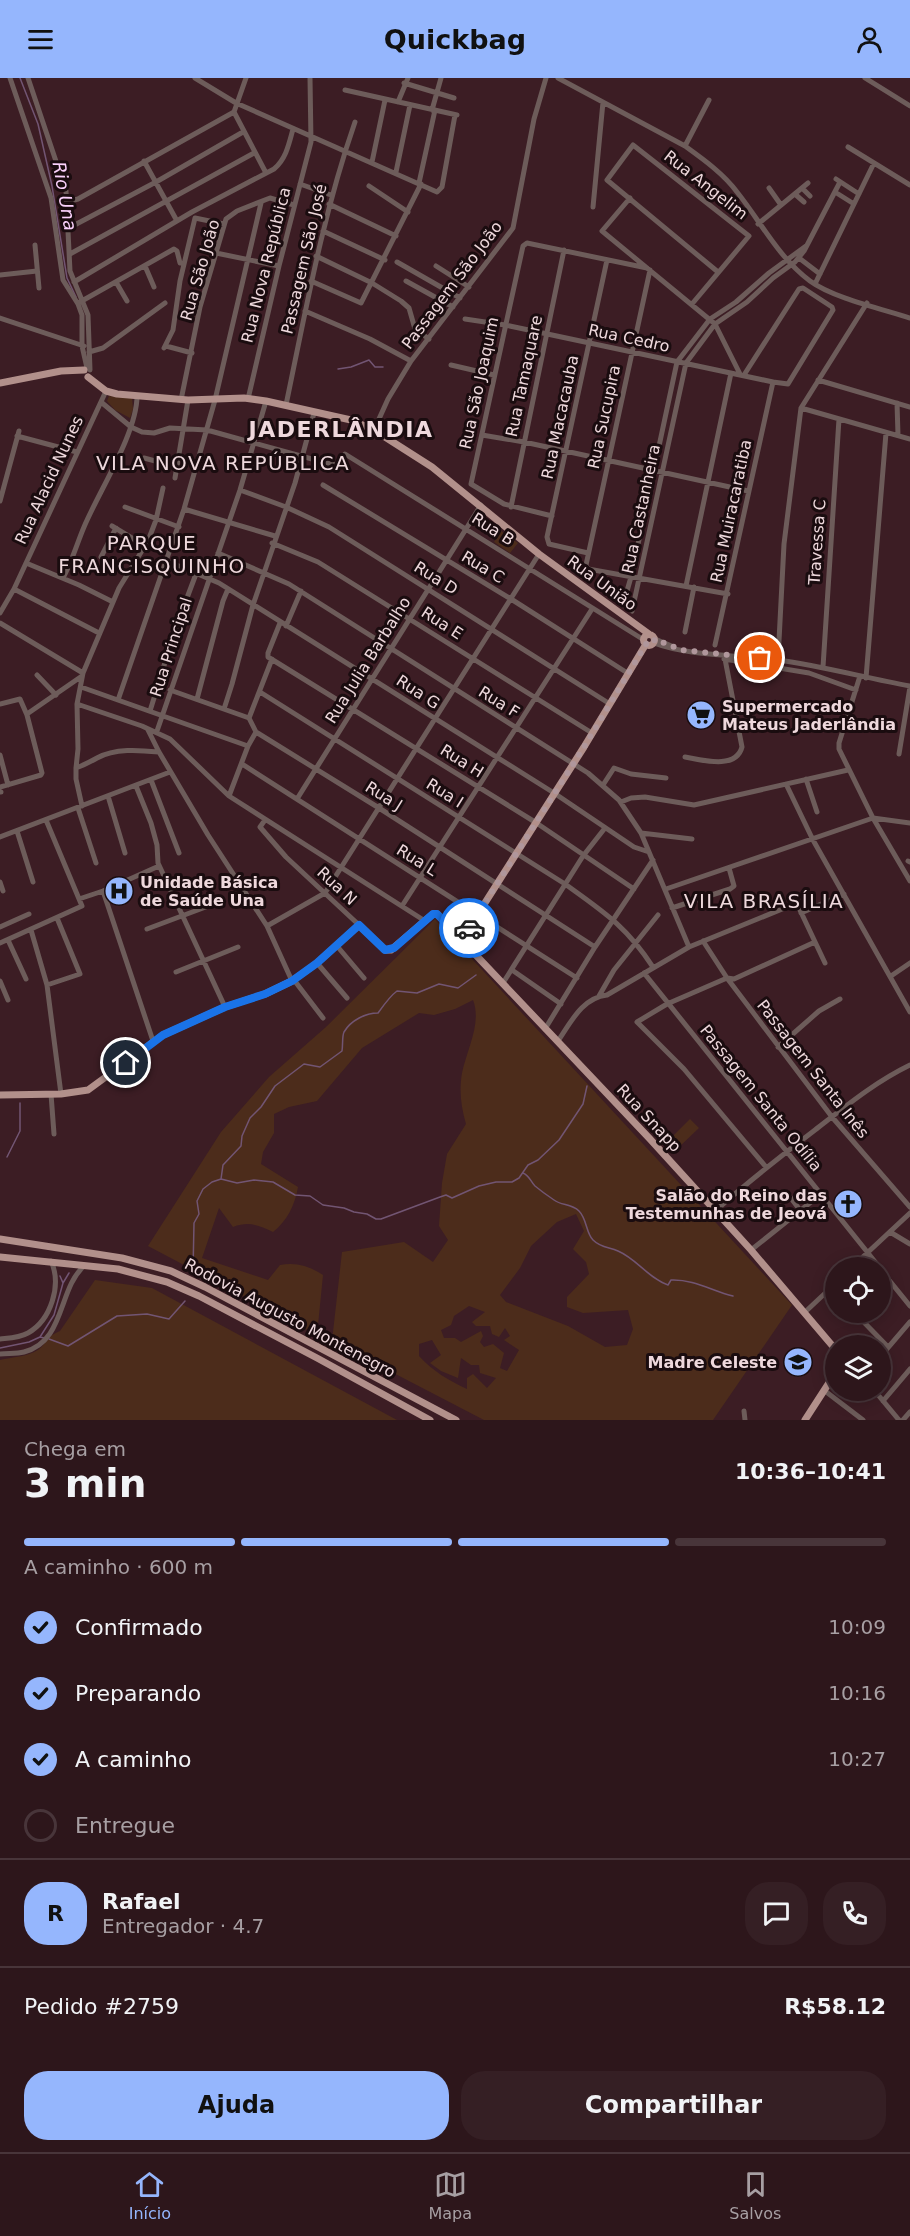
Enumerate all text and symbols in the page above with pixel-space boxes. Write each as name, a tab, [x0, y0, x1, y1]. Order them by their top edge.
icon: menu	[24, 23, 57, 56]
icon: person	[853, 23, 886, 56]
text: Quickbag	[384, 24, 526, 55]
street label: Rua Angelim	[660, 146, 752, 224]
water label: Rio Una	[49, 160, 81, 232]
street label: Passagem São José	[277, 182, 331, 336]
street label: Rua Nova República	[237, 185, 295, 345]
street label: Rua São João	[176, 217, 224, 323]
street label: Passagem São João	[398, 217, 506, 353]
street label: Rua Tamaquare	[502, 313, 546, 439]
street label: Rua São Joaquim	[456, 315, 502, 451]
street label: Rua Cedro	[587, 320, 671, 356]
street label: Rua Macacauba	[538, 353, 582, 481]
street label: Rua Sucupira	[584, 363, 624, 471]
street label: Rua Alacid Nunes	[11, 413, 87, 547]
district label: JADERLÂNDIA	[247, 417, 433, 442]
street label: Rua Muiracaratiba	[707, 438, 755, 584]
street label: Rua Castanheira	[618, 443, 664, 575]
district label: VILA NOVA REPÚBLICA	[96, 451, 350, 475]
street label: Travessa C	[804, 499, 829, 586]
street label: Rua B	[468, 509, 518, 549]
district label: PARQUE FRANCISQUINHO	[58, 531, 246, 578]
street label: Rua C	[458, 547, 508, 587]
street label: Rua União	[564, 551, 640, 615]
street label: Rua D	[411, 557, 461, 599]
street label: Rua Julia Barbalho	[321, 593, 415, 727]
street label: Rua Principal	[146, 595, 196, 699]
street label: Rua E	[418, 603, 466, 643]
pin	[734, 632, 785, 683]
icon: bag	[743, 641, 776, 674]
street label: Rua G	[393, 671, 443, 713]
street label: Rua F	[475, 682, 523, 722]
place label: Supermercado Mateus Jaderlândia	[722, 697, 896, 734]
supermarket icon: Supermercado Mateus Jaderlândia	[685, 699, 717, 731]
street label: Rua H	[437, 740, 487, 782]
street label: Rua I	[423, 774, 467, 812]
street label: Rua J	[362, 777, 406, 815]
street label: Rua L	[393, 840, 441, 880]
street label: Rua N	[313, 863, 361, 909]
place label: Unidade Básica de Saúde Una	[140, 873, 278, 910]
hospital icon: Unidade Básica de Saúde Una	[103, 875, 135, 907]
district label: VILA BRASÍLIA	[684, 889, 844, 913]
courier	[439, 898, 499, 958]
icon: car	[453, 912, 486, 945]
street label: Passagem Santa Inês	[753, 996, 873, 1142]
street label: Passagem Santa Odília	[696, 1021, 826, 1175]
pin	[100, 1037, 151, 1088]
icon: home	[109, 1046, 142, 1079]
street label: Rua Snapp	[613, 1080, 685, 1156]
place label: Salão do Reino das Testemunhas de Jeová	[626, 1186, 827, 1223]
church icon: Salão do Reino das Testemunhas de Jeová	[832, 1188, 864, 1220]
street label: Rodovia Augusto Montenegro	[181, 1254, 399, 1382]
map controls	[825, 1257, 891, 1401]
button: locate	[825, 1257, 891, 1323]
button: layers	[825, 1335, 891, 1401]
school or university icon: Madre Celeste	[782, 1346, 814, 1378]
place label: Madre Celeste	[648, 1353, 777, 1372]
text: Chega em	[24, 1437, 126, 1461]
text: 10:36–10:41	[735, 1459, 886, 1484]
text: 3 min	[24, 1461, 146, 1506]
text: A caminho · 600 m	[24, 1555, 213, 1579]
icon: check	[24, 1611, 57, 1644]
text: Confirmado	[75, 1615, 203, 1640]
text: 10:09	[828, 1615, 886, 1639]
icon: check	[24, 1677, 57, 1710]
text: Preparando	[75, 1681, 201, 1706]
text: 10:16	[828, 1681, 886, 1705]
icon: check	[24, 1743, 57, 1776]
text: A caminho	[75, 1747, 192, 1772]
text: 10:27	[828, 1747, 886, 1771]
text: Entregue	[75, 1813, 175, 1838]
button: chat	[745, 1882, 808, 1945]
button: phone	[823, 1882, 886, 1945]
text: Rafael	[102, 1889, 181, 1914]
text: R	[47, 1901, 64, 1926]
text: Entregador · 4.7	[102, 1914, 264, 1938]
text: Pedido #2759	[24, 1994, 179, 2019]
text: R$58.12	[784, 1994, 886, 2019]
button: Ajuda	[24, 2071, 449, 2140]
button: Compartilhar	[461, 2071, 886, 2140]
tab: Início	[129, 2168, 171, 2223]
tab: Mapa	[428, 2168, 472, 2223]
tab: Salvos	[729, 2168, 781, 2223]

